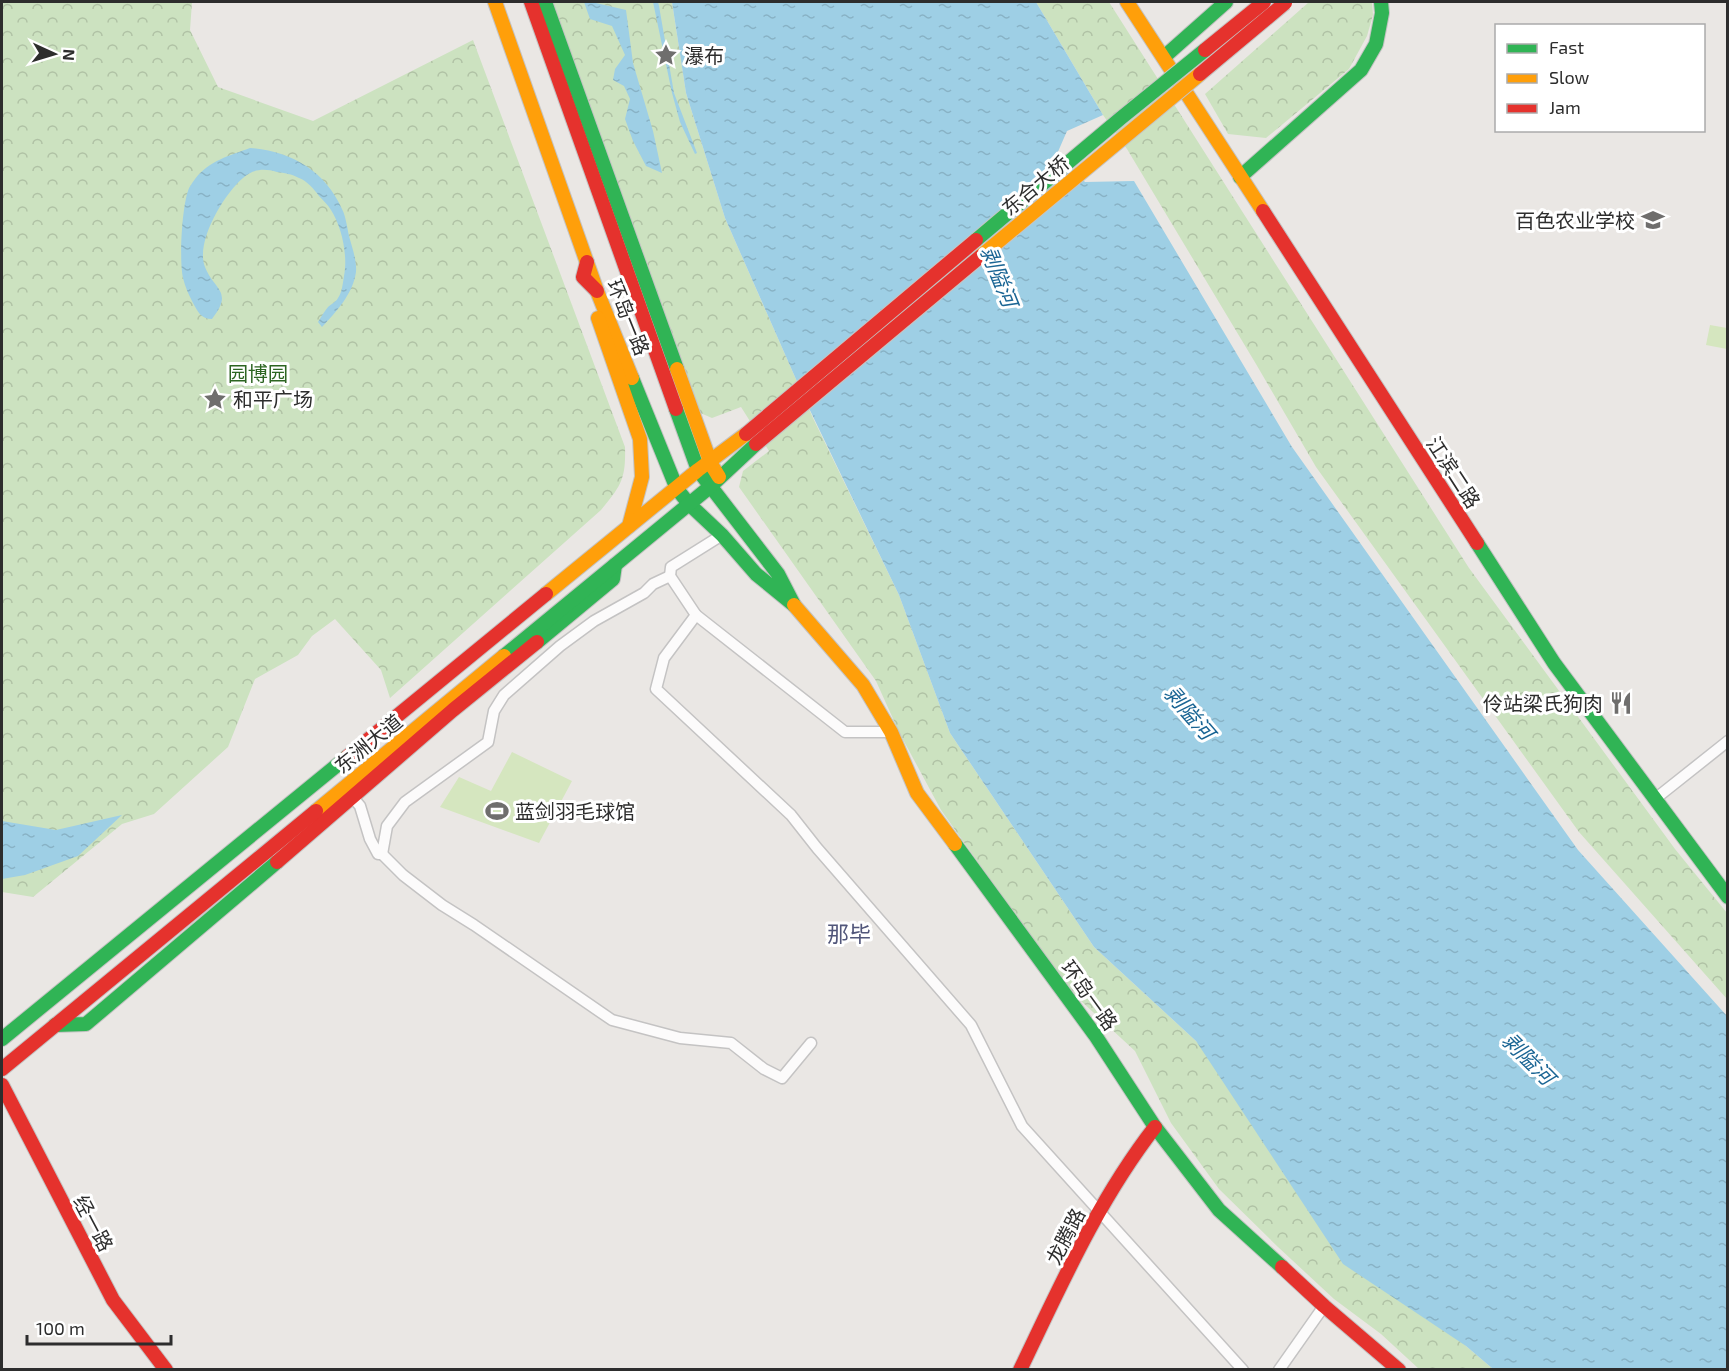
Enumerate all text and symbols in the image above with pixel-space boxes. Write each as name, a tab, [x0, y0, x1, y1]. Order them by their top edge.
north arrow	[24, 24, 84, 84]
legend	[1495, 24, 1705, 132]
text: Fast	[1549, 36, 1584, 58]
place icon: 瀑布	[653, 42, 679, 68]
place label: 瀑布	[684, 43, 724, 67]
text: N	[60, 49, 79, 62]
text: Slow	[1549, 66, 1590, 88]
text: Jam	[1549, 96, 1581, 118]
street label: 东合大桥	[997, 150, 1073, 220]
school or university icon: 百色农业学校	[1640, 207, 1666, 233]
place label: 百色农业学校	[1515, 208, 1635, 232]
water label: 剥隘河	[977, 242, 1025, 314]
street label: 环岛一路	[603, 275, 655, 359]
park label: 园博园	[228, 361, 288, 385]
place icon: 和平广场	[202, 386, 228, 412]
place label: 和平广场	[233, 387, 313, 411]
street label: 江滨二路	[1422, 432, 1486, 512]
water label: 剥隘河	[1160, 680, 1223, 747]
restaurant icon: 伶站梁氏狗肉	[1608, 690, 1634, 716]
place label: 伶站梁氏狗肉	[1483, 691, 1603, 715]
street label: 东洲大道	[329, 709, 407, 777]
sports icon: 蓝剑羽毛球馆	[484, 798, 510, 824]
place label: 蓝剑羽毛球馆	[515, 799, 635, 823]
district label: 那毕	[827, 920, 871, 946]
street label: 环岛一路	[1057, 956, 1123, 1034]
water label: 剥隘河	[1498, 1027, 1563, 1092]
street label: 经一路	[69, 1191, 119, 1255]
street label: 龙腾路	[1041, 1204, 1089, 1268]
scale bar	[27, 1308, 171, 1346]
text: 100 m	[36, 1317, 85, 1339]

